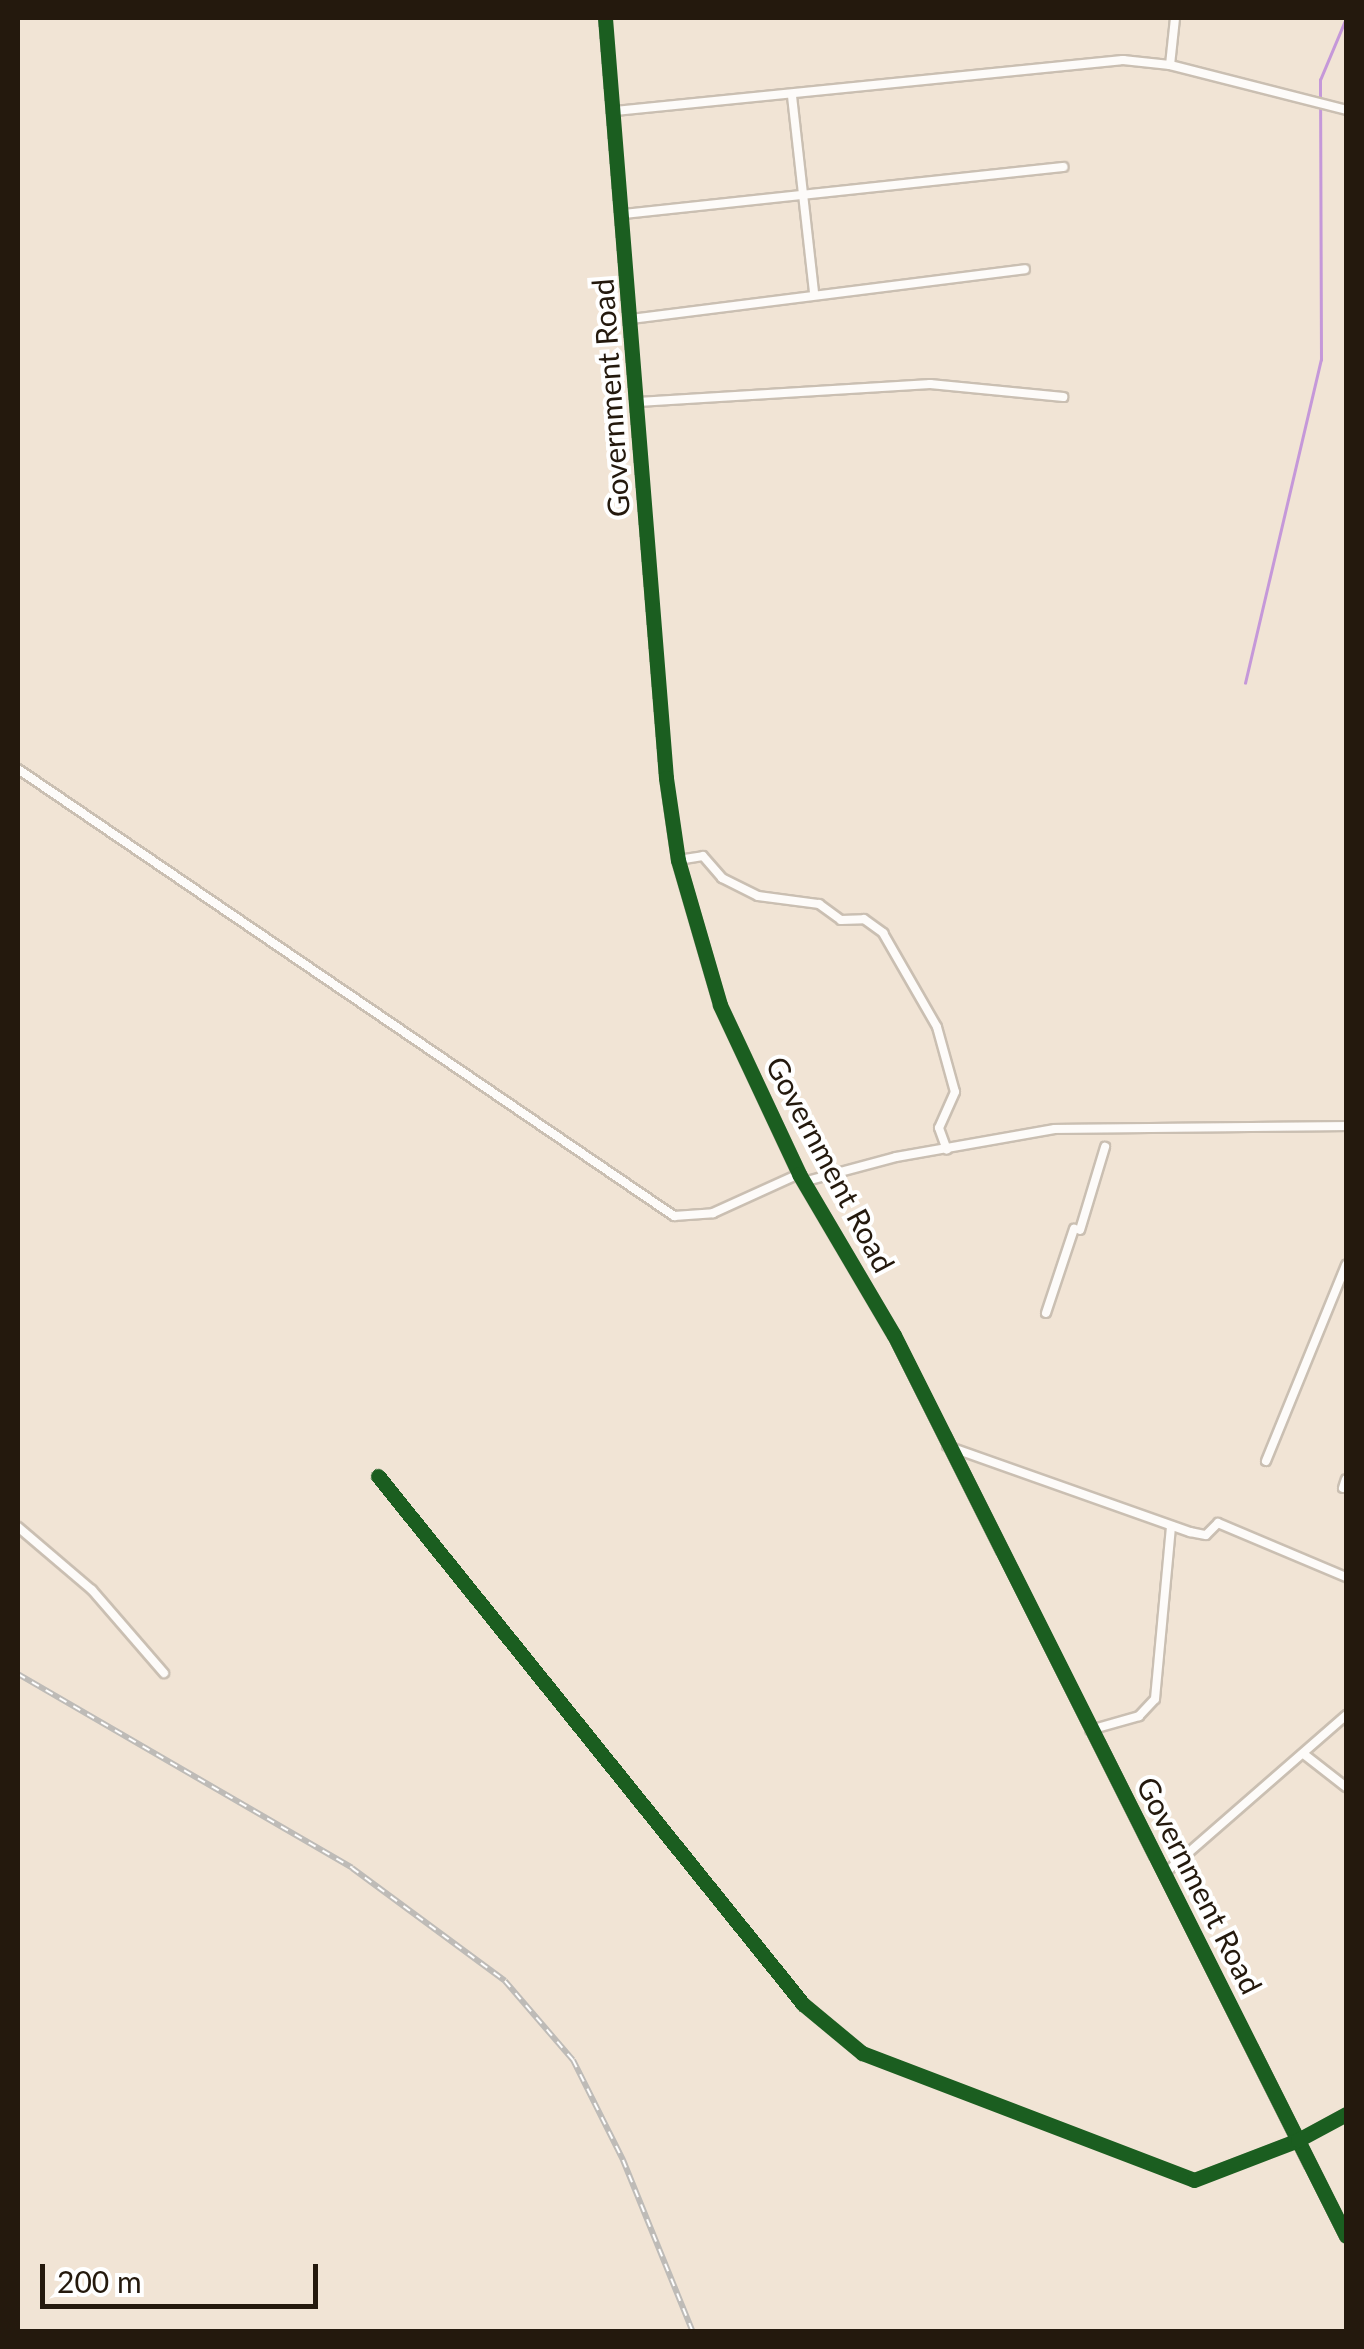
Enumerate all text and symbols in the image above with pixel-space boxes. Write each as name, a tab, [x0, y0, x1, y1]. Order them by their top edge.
street label: Government Road	[584, 278, 636, 518]
street label: Government Road	[759, 1050, 903, 1278]
street label: Government Road	[1130, 1770, 1270, 2000]
scale bar	[45, 2244, 322, 2306]
text: 200 m	[57, 2263, 142, 2299]

